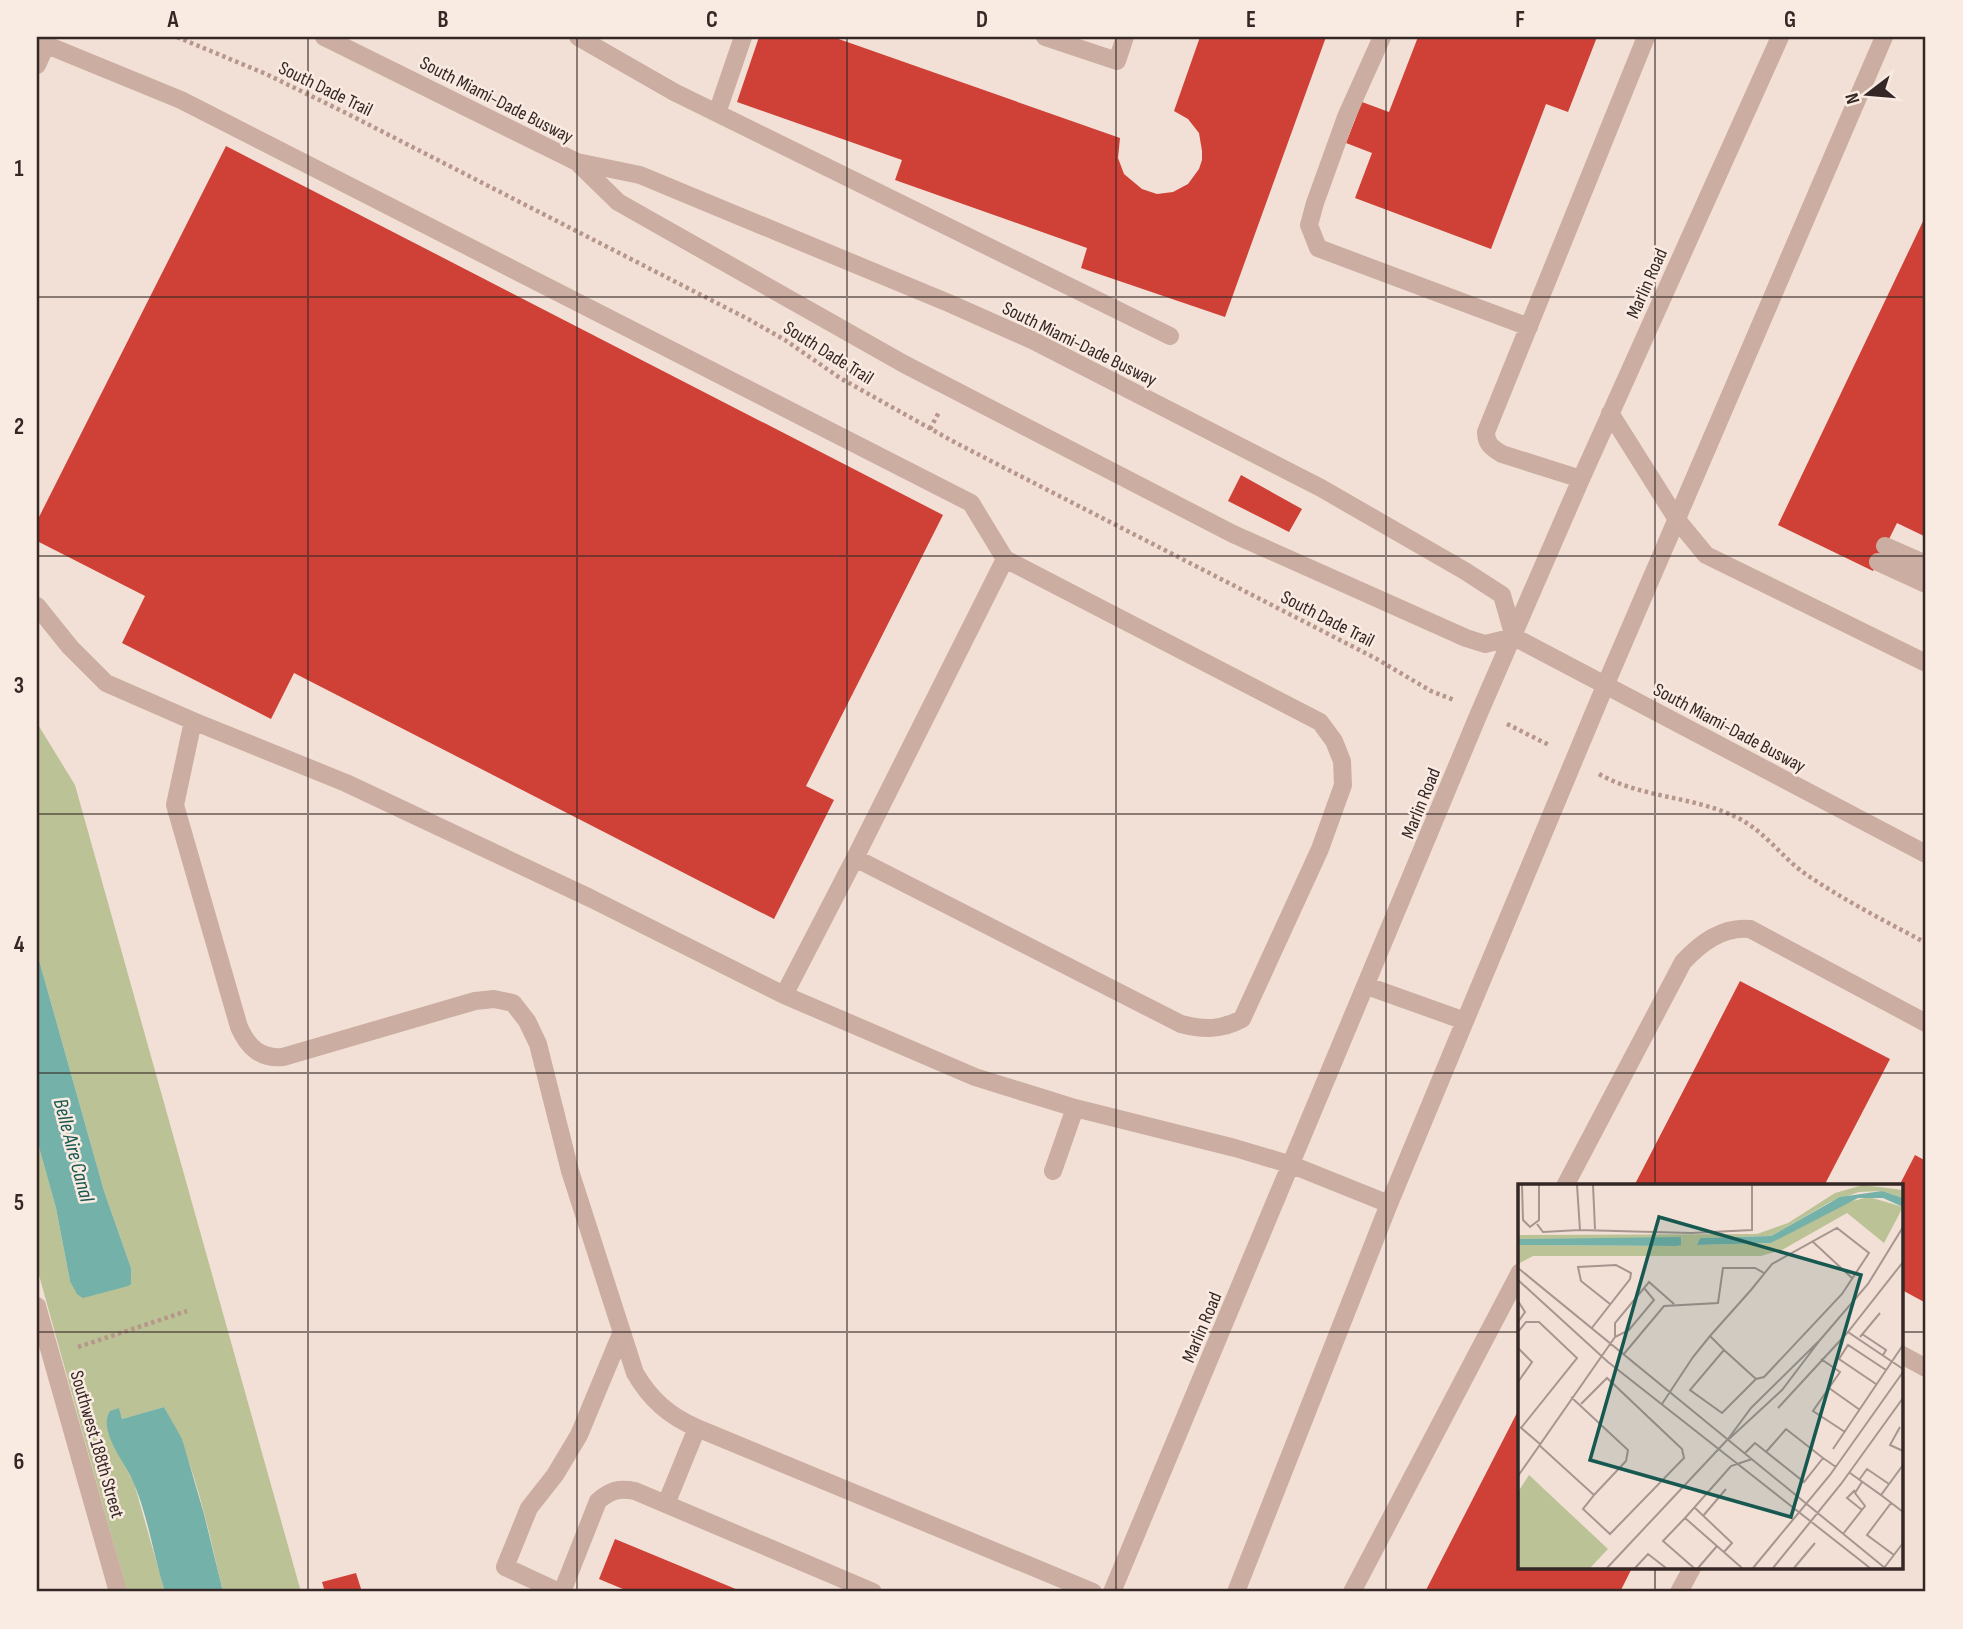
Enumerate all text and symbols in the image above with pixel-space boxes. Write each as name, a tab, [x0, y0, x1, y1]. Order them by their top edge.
text: A	[167, 6, 180, 34]
text: B	[438, 6, 449, 34]
text: C	[706, 6, 718, 34]
text: D	[976, 6, 988, 34]
text: E	[1246, 6, 1256, 34]
text: F	[1515, 6, 1525, 34]
text: G	[1784, 6, 1796, 34]
street label: South Miami-Dade Busway	[416, 52, 577, 149]
street label: South Dade Trail	[275, 57, 376, 122]
north arrow	[1834, 60, 1904, 130]
text: N	[1841, 90, 1866, 106]
text: 1	[14, 155, 24, 183]
street label: Marlin Road	[1622, 245, 1673, 322]
street label: South Miami-Dade Busway	[998, 297, 1161, 392]
street label: South Dade Trail	[779, 317, 877, 390]
text: 2	[14, 413, 24, 441]
street label: South Dade Trail	[1277, 586, 1378, 653]
text: 3	[14, 672, 24, 700]
street label: South Miami-Dade Busway	[1649, 678, 1810, 778]
street label: Marlin Road	[1397, 765, 1446, 842]
text: 4	[14, 931, 25, 959]
water label: Belle Aire Canal	[48, 1096, 100, 1206]
inset map	[1518, 1184, 1904, 1570]
text: 5	[14, 1189, 24, 1217]
street label: Marlin Road	[1177, 1289, 1227, 1366]
street label: Southwest 188th Street	[65, 1368, 129, 1521]
text: 6	[14, 1448, 24, 1476]

